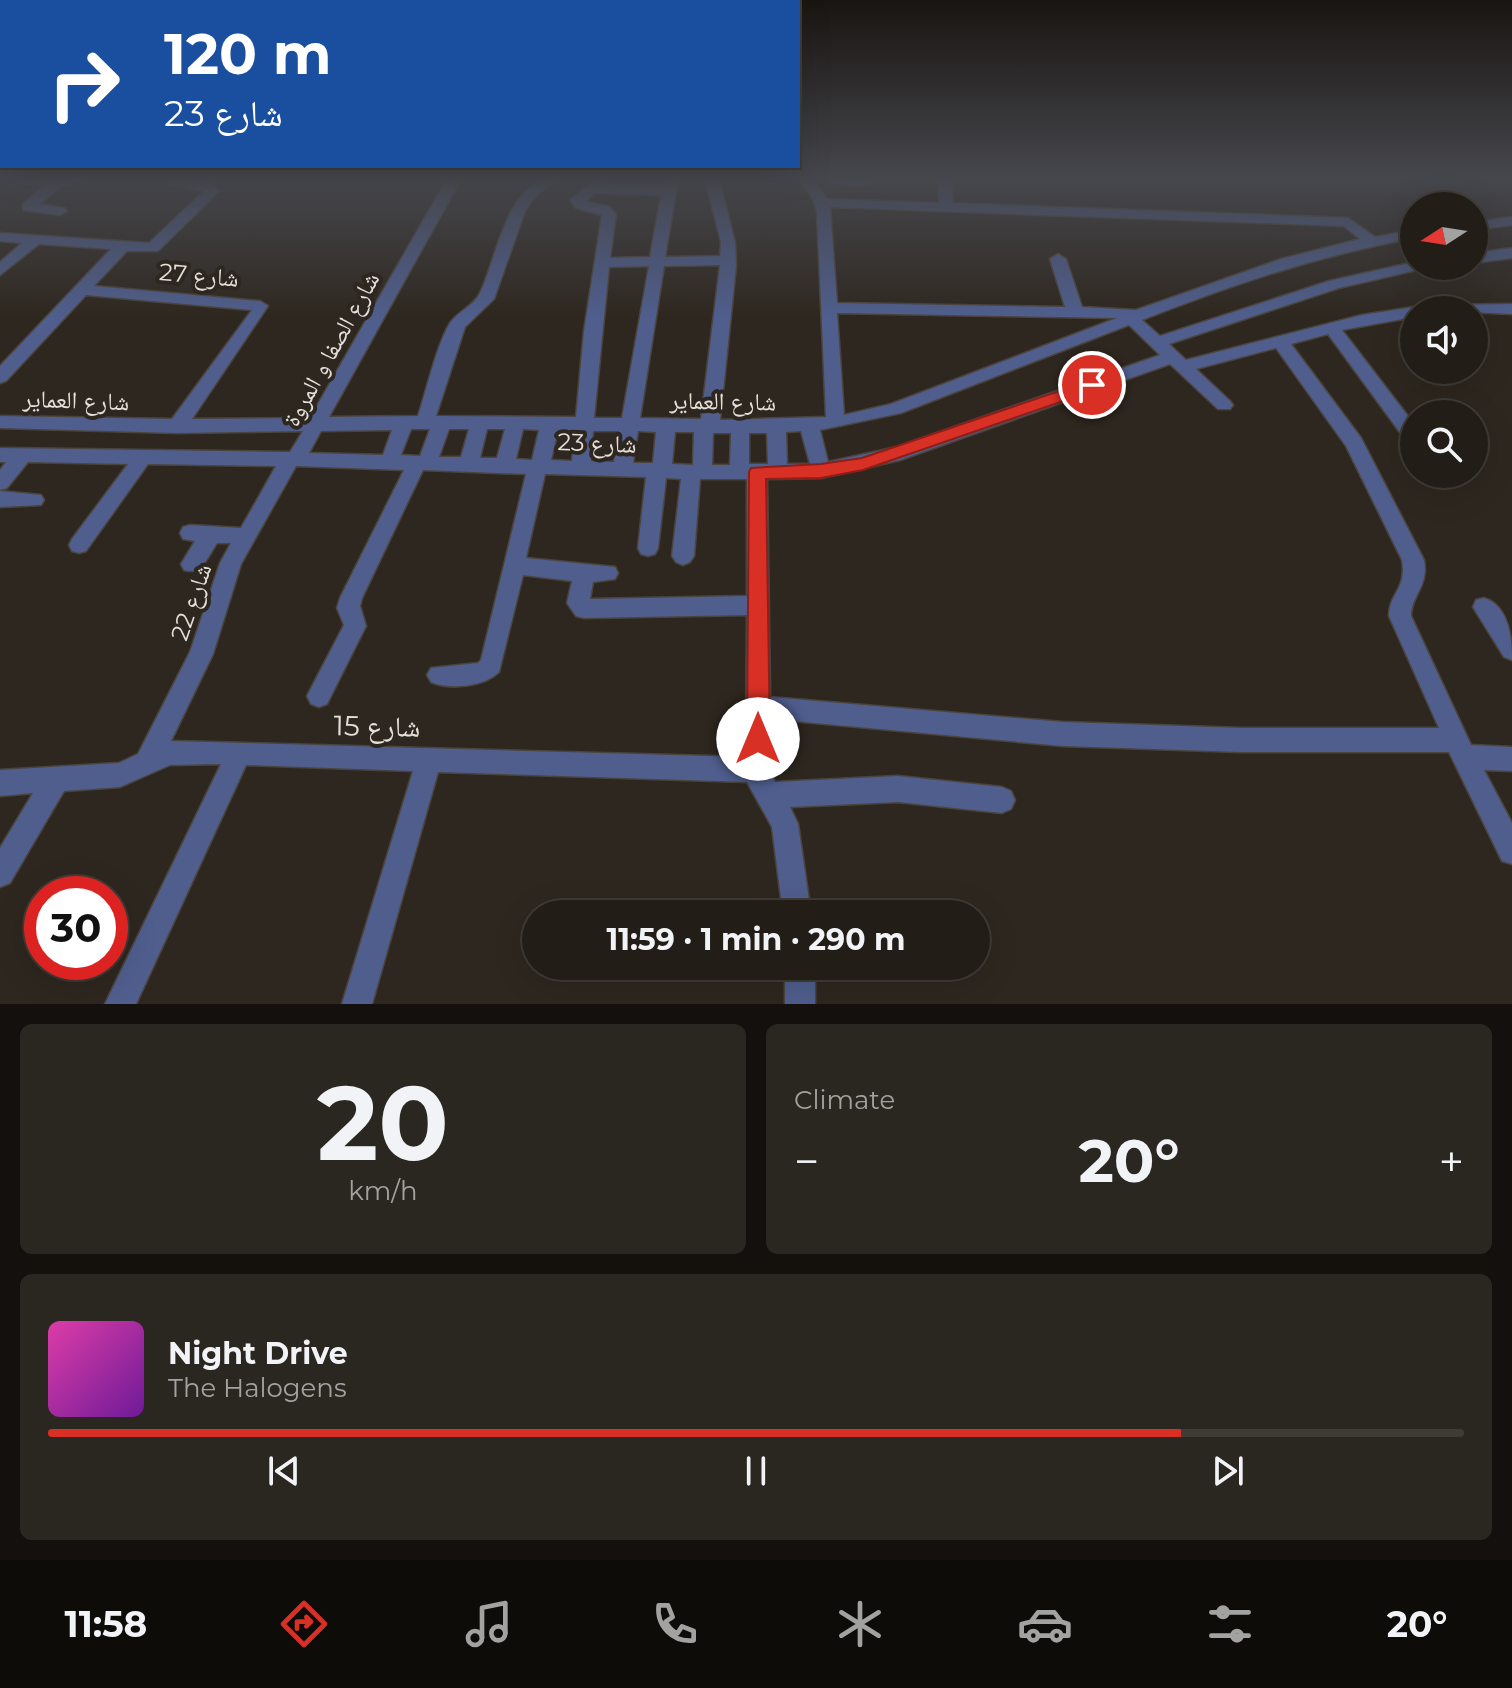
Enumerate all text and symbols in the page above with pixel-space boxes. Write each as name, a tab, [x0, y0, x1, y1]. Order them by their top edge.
text: 120 m	[164, 20, 332, 88]
icon: right	[32, 32, 136, 136]
text: شارع 23	[164, 91, 283, 135]
north arrow	[1400, 192, 1488, 280]
map controls	[1400, 192, 1488, 488]
street label: شارع 27	[158, 257, 240, 294]
street label: شارع الصفا و المروة	[277, 267, 386, 432]
button: sound	[1400, 296, 1488, 384]
pin	[1058, 351, 1126, 419]
icon: arrive	[1070, 363, 1114, 407]
street label: شارع العماير	[21, 384, 130, 417]
street label: شارع العماير	[668, 386, 777, 417]
button: search	[1400, 400, 1488, 488]
street label: شارع 23	[557, 427, 637, 460]
street label: شارع 22	[164, 560, 219, 644]
position arrow	[716, 697, 800, 781]
street label: شارع 15	[333, 708, 421, 745]
speed limit sign: 30	[24, 876, 128, 980]
text: 11:59 · 1 min · 290 m	[606, 921, 906, 958]
text: 20	[317, 1059, 449, 1186]
text: Climate	[794, 1084, 895, 1116]
text: 20°	[1078, 1124, 1180, 1197]
text: −	[794, 1134, 819, 1188]
text: +	[1439, 1134, 1464, 1188]
text: km/h	[348, 1175, 418, 1207]
text: Night Drive	[168, 1335, 348, 1372]
text: The Halogens	[168, 1372, 347, 1404]
icon: previous	[262, 1449, 306, 1493]
icon: pause	[734, 1449, 778, 1493]
icon: next	[1206, 1449, 1250, 1493]
icon: directions	[276, 1596, 332, 1652]
icon: music	[461, 1596, 517, 1652]
icon: phone	[647, 1596, 703, 1652]
icon: climate	[832, 1596, 888, 1652]
icon: car	[1017, 1596, 1073, 1652]
icon: filters	[1202, 1596, 1258, 1652]
text: 11:58	[65, 1602, 147, 1646]
text: 20°	[1387, 1602, 1447, 1646]

